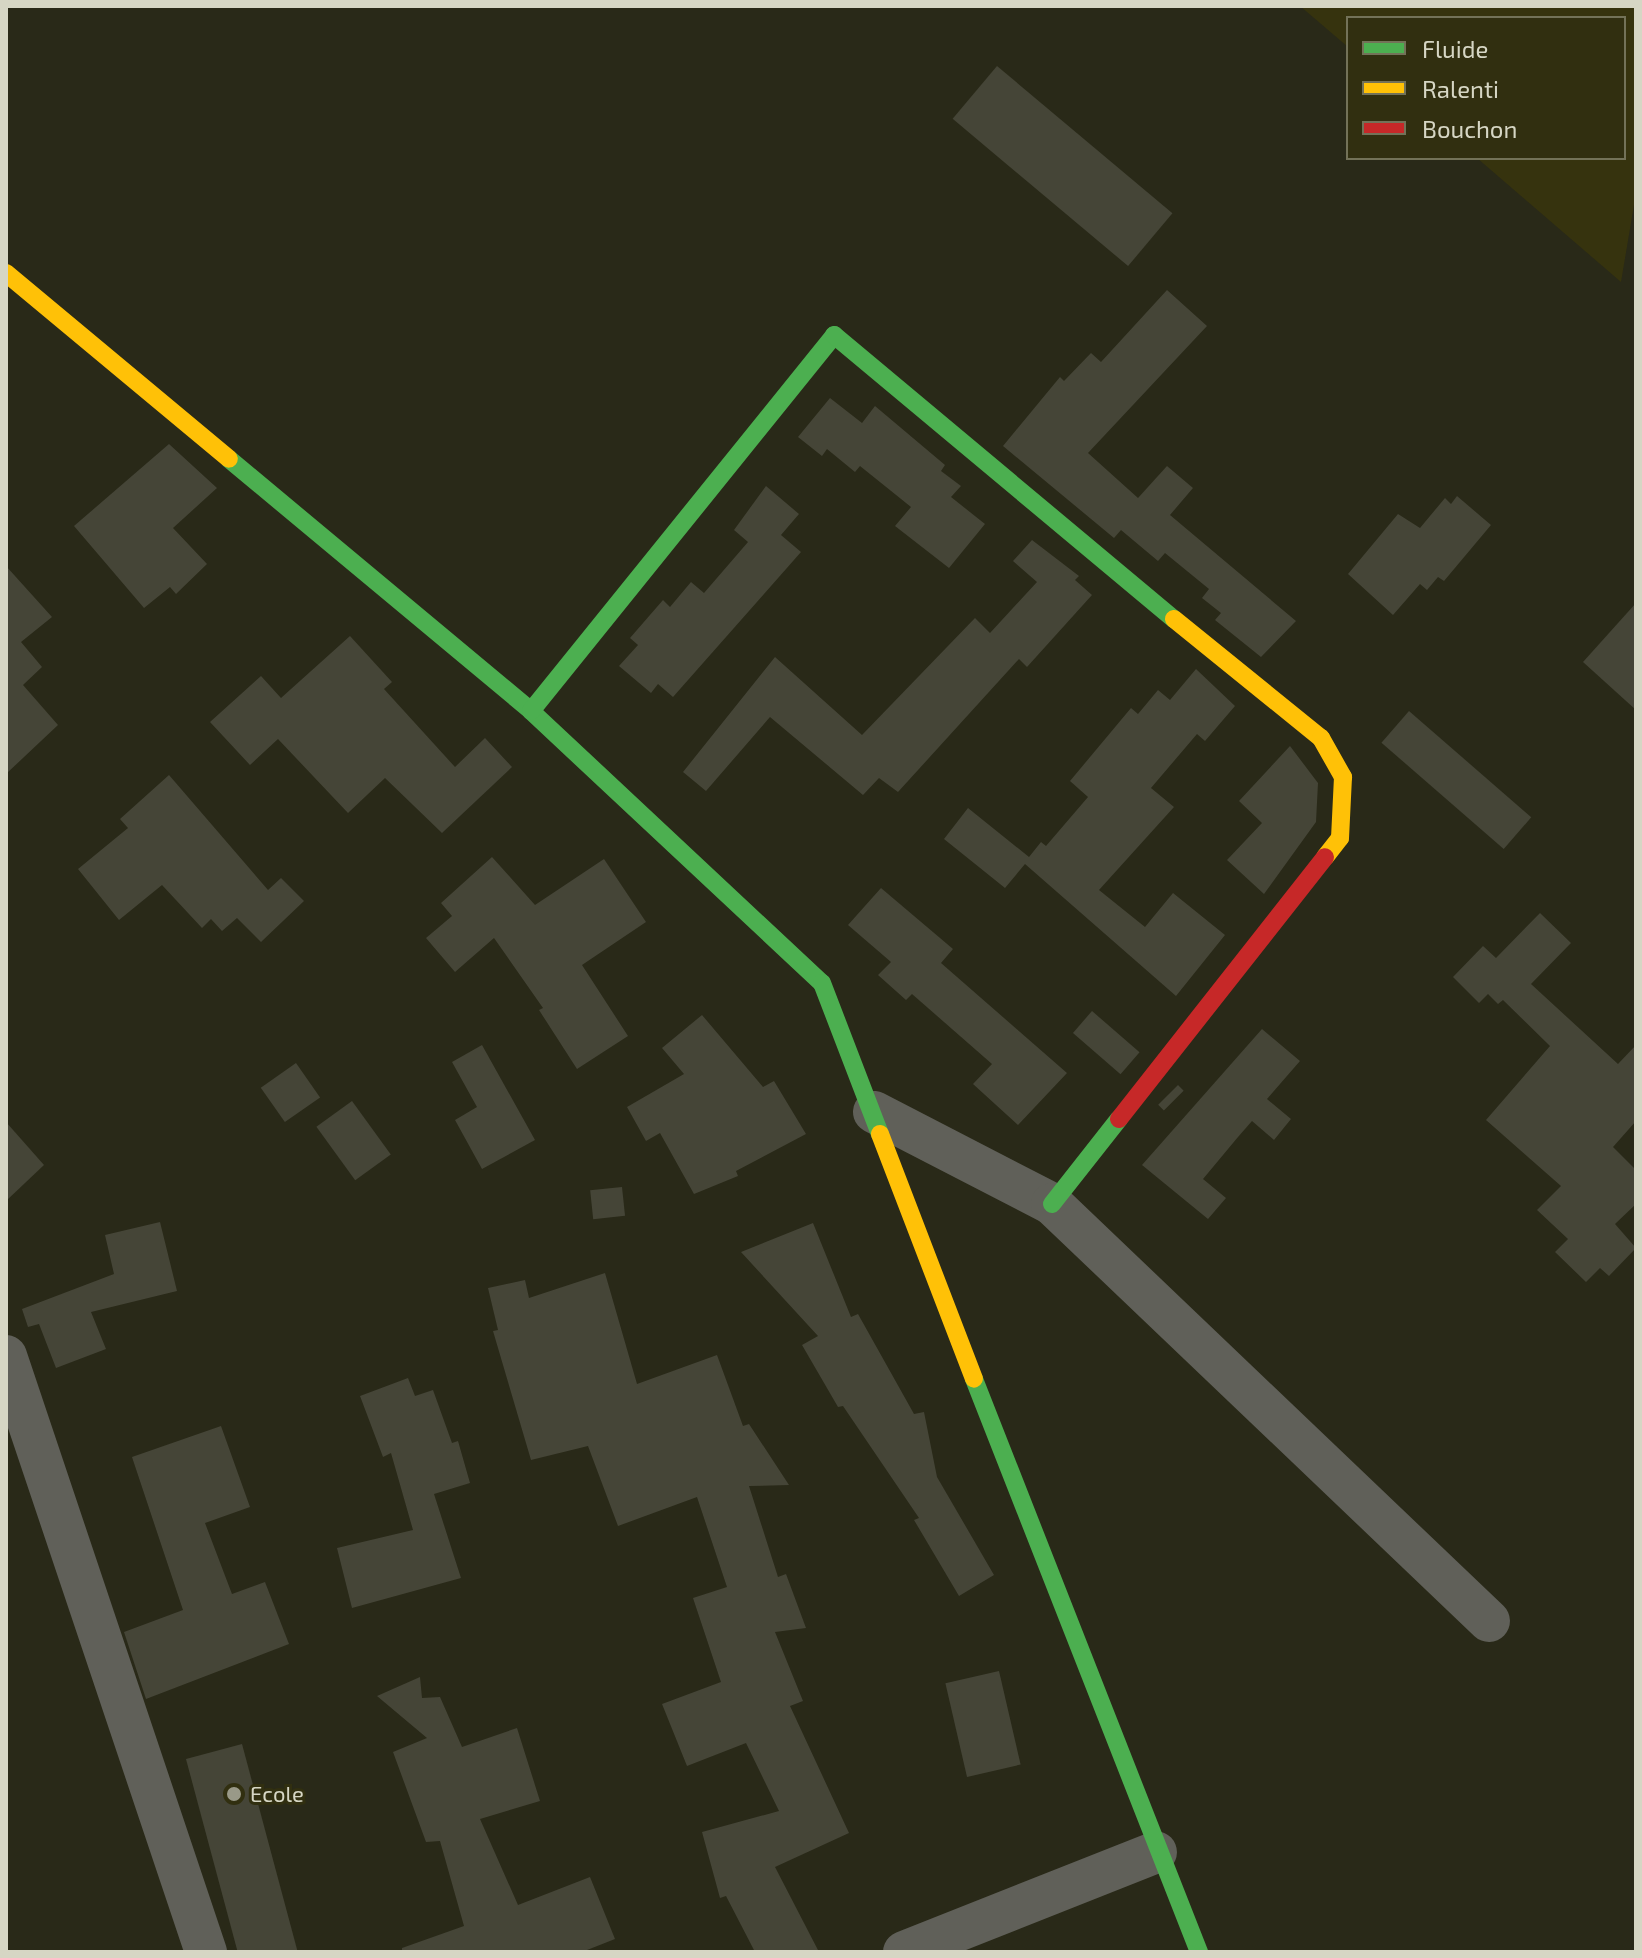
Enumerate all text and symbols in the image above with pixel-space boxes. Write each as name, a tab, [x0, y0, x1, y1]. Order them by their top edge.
legend	[1346, 16, 1626, 160]
text: Fluide	[1422, 34, 1488, 63]
text: Ralenti	[1422, 74, 1499, 103]
text: Bouchon	[1422, 114, 1517, 143]
place label: Ecole	[250, 1781, 304, 1807]
marker: Ecole	[225, 1785, 243, 1803]

